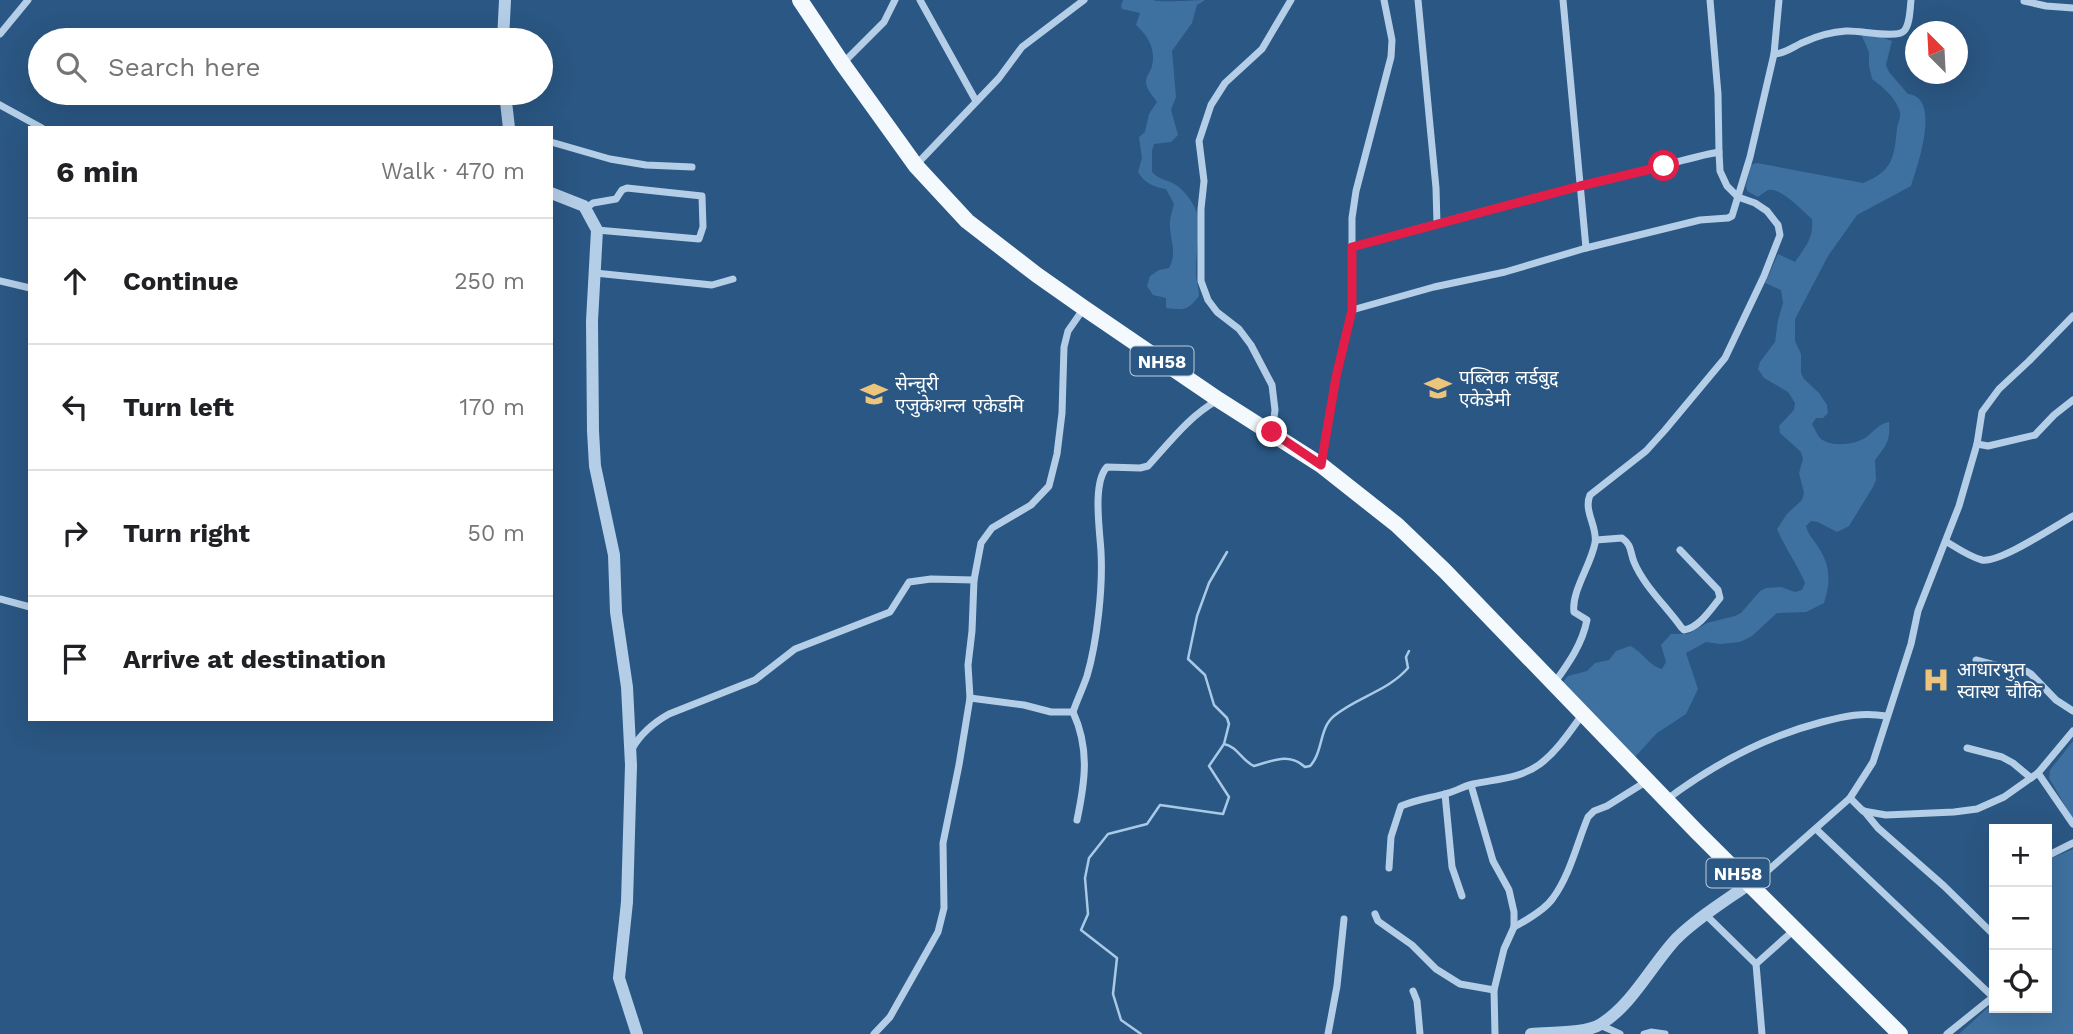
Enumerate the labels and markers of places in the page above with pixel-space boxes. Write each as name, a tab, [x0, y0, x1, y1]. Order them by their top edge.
place label: पब्लिक लर्डबुद्द एकेडेमी	[1459, 366, 1559, 411]
place label: सेन्चुरी एजुकेशन्ल एकेडमि	[895, 372, 1025, 418]
school or university icon: पब्लिक लर्डबुद्द एकेडेमी	[1423, 373, 1453, 403]
school or university icon: सेन्चुरी एजुकेशन्ल एकेडमि	[859, 379, 889, 409]
place label: आधारभुत स्वास्थ चौकि	[1957, 658, 2042, 703]
hospital icon: आधारभुत स्वास्थ चौकि	[1921, 665, 1951, 695]

